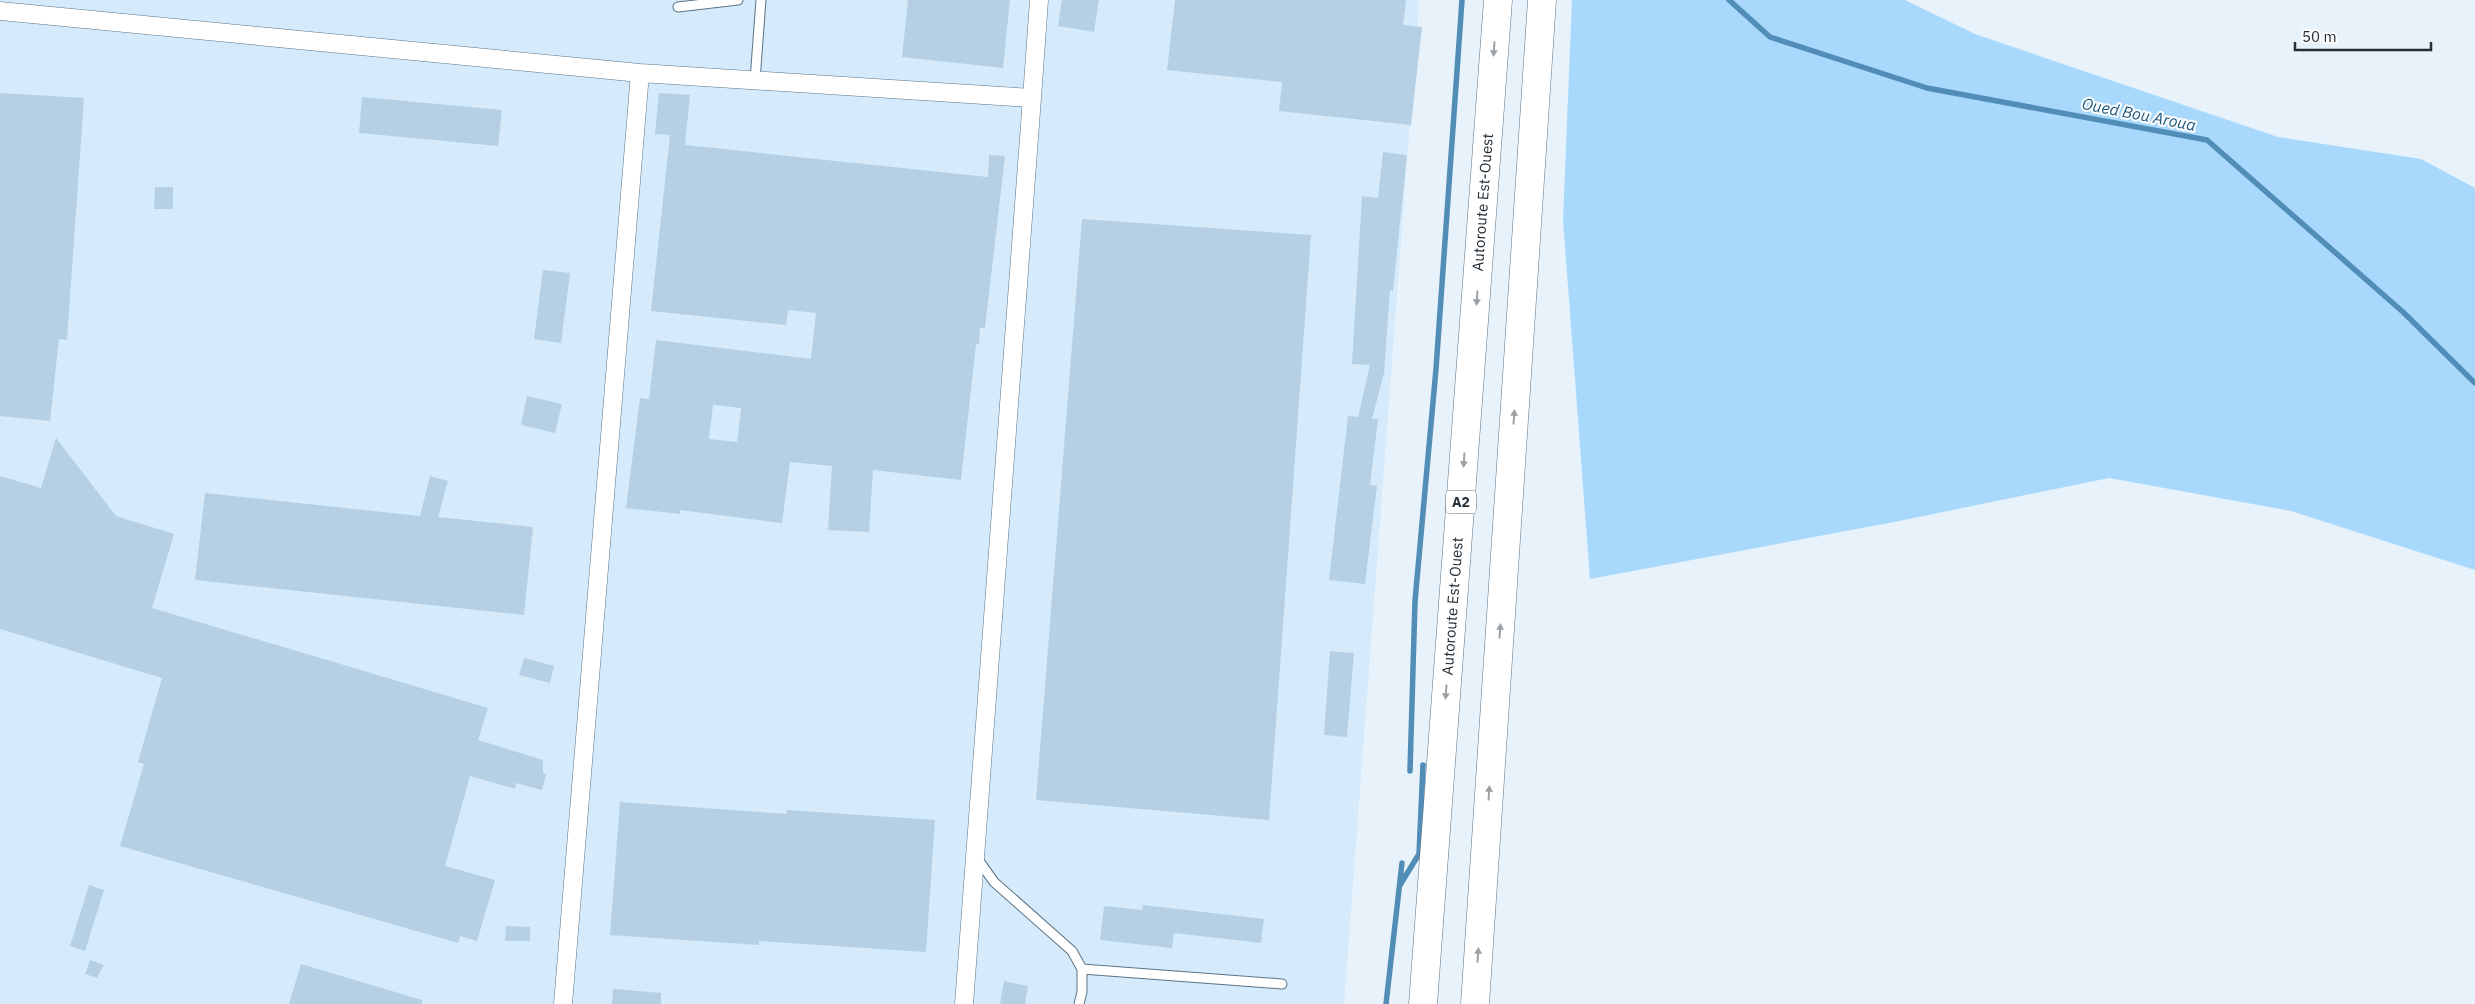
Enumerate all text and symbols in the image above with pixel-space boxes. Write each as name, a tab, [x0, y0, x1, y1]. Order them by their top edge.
scale bar	[2295, 20, 2431, 52]
text: 50 m	[2302, 27, 2337, 46]
one-way arrow	[1490, 41, 1498, 57]
water label: Oued Bou Aroua	[2080, 93, 2198, 135]
street label: Autoroute Est-Ouest	[1468, 133, 1497, 272]
one-way arrow	[1473, 290, 1481, 306]
one-way arrow	[1511, 408, 1519, 424]
one-way arrow	[1460, 452, 1468, 468]
road number: A2	[1446, 491, 1476, 514]
street label: Autoroute Est-Ouest	[1438, 536, 1467, 676]
one-way arrow	[1497, 623, 1505, 639]
one-way arrow	[1442, 684, 1450, 700]
one-way arrow	[1486, 785, 1494, 801]
one-way arrow	[1475, 947, 1483, 963]

